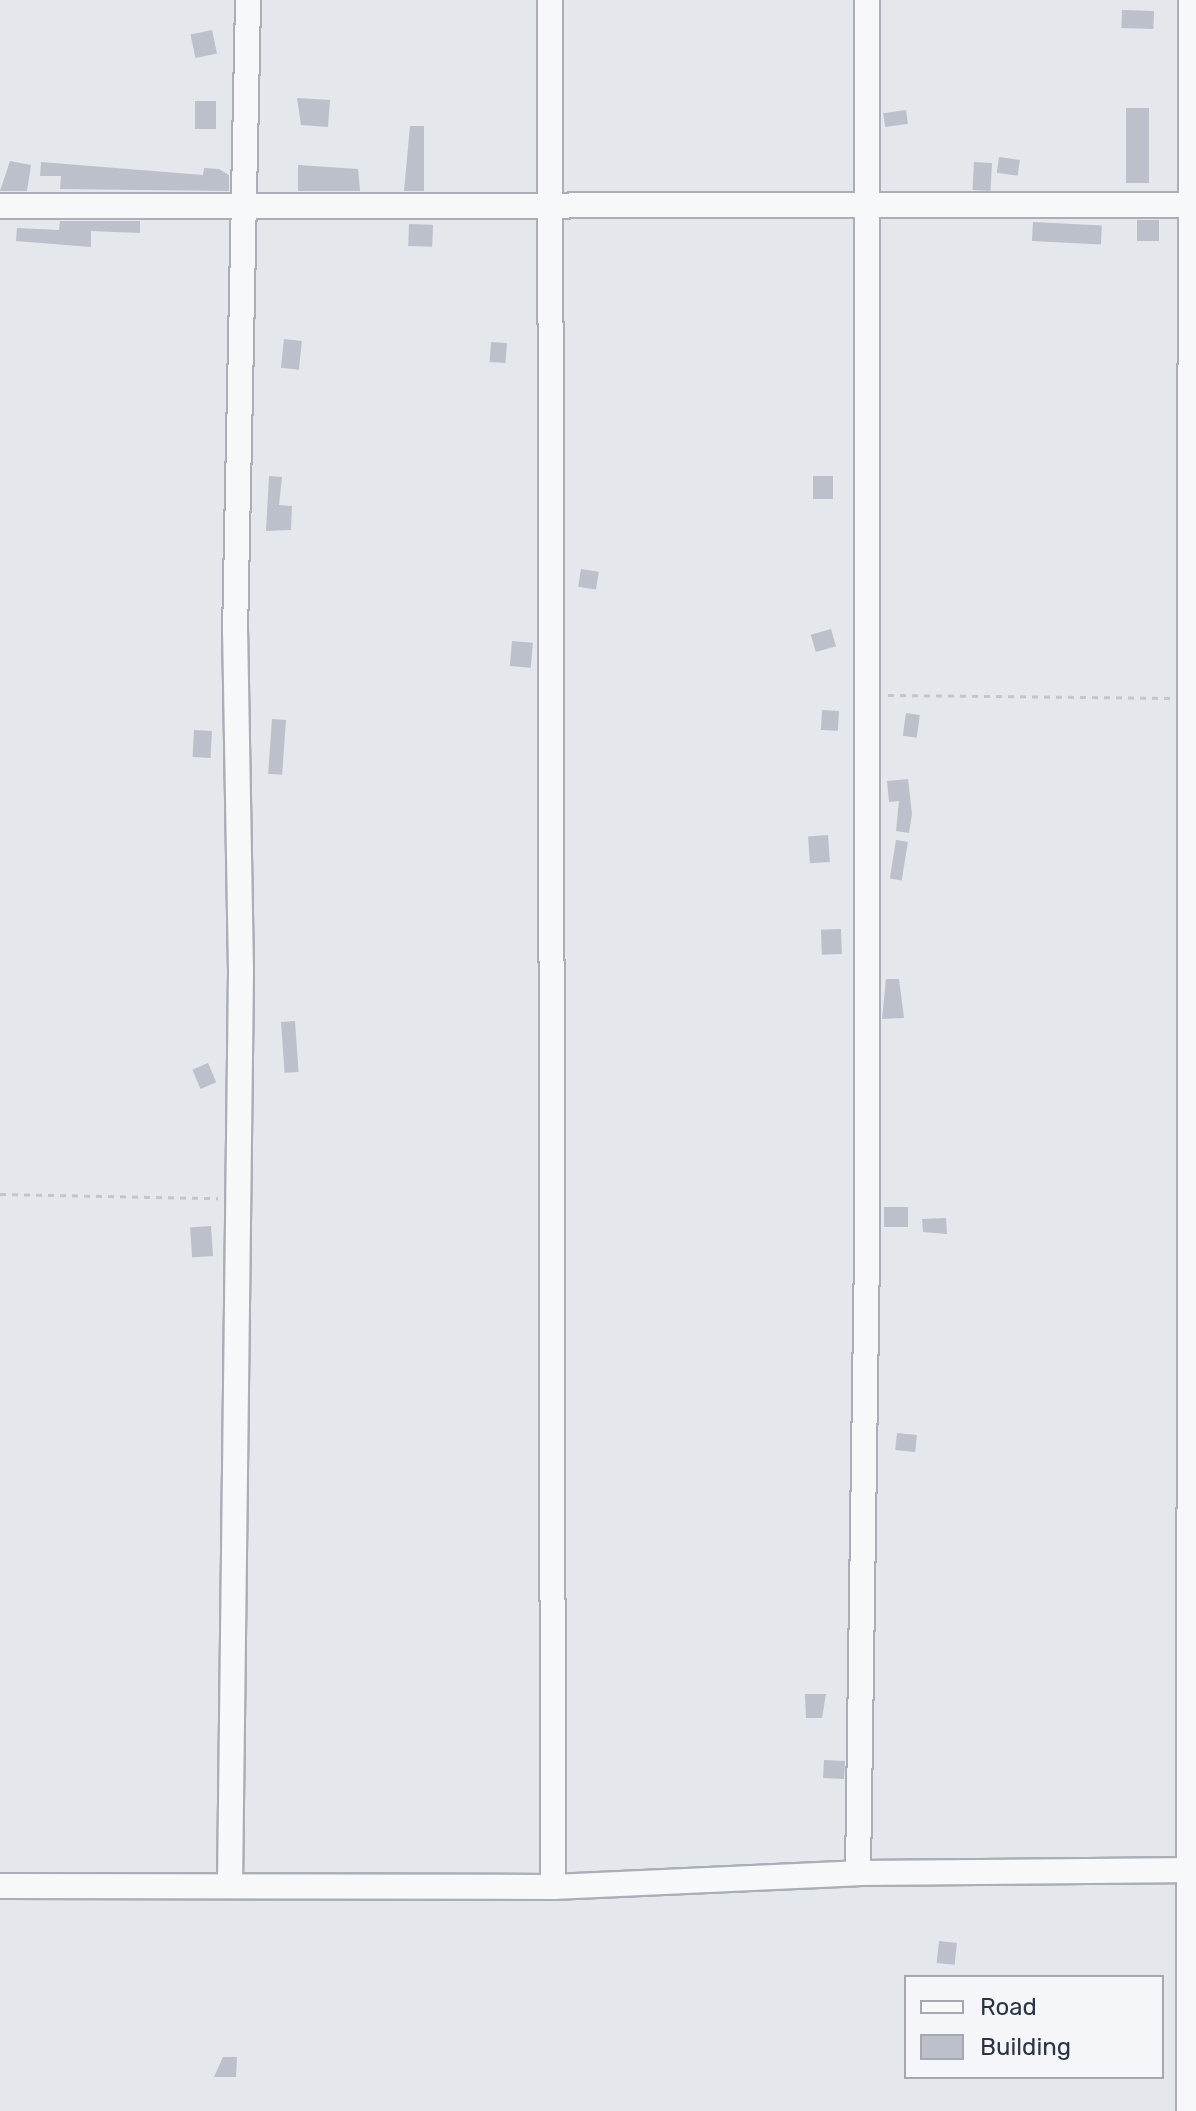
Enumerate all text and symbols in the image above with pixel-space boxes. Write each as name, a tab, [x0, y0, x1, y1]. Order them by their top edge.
legend	[904, 1975, 1164, 2079]
text: Road	[980, 1993, 1037, 2021]
text: Building	[980, 2033, 1071, 2061]

